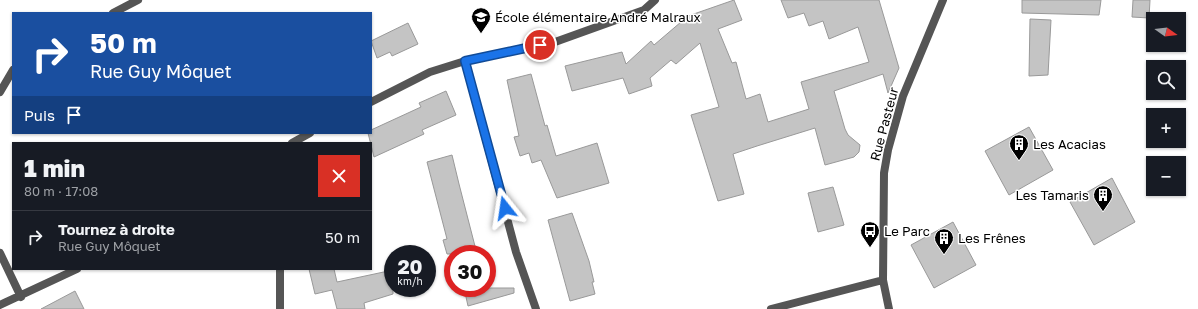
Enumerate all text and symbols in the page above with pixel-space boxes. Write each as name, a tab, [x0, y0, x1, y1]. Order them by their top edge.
school or university icon: École élémentaire André Malraux	[470, 6, 492, 34]
place label: École élémentaire André Malraux	[495, 9, 701, 25]
north arrow	[1146, 12, 1186, 52]
map controls	[1146, 12, 1186, 196]
text: 50 m	[90, 26, 157, 59]
icon: right	[24, 28, 76, 80]
pin	[523, 28, 557, 62]
icon: arrive	[529, 34, 551, 56]
text: Rue Guy Môquet	[90, 60, 232, 82]
button: search	[1146, 60, 1186, 100]
street label: Rue Pasteur	[866, 85, 902, 163]
icon: arrive	[63, 104, 85, 126]
text: Puis	[24, 106, 55, 124]
button: +	[1146, 108, 1186, 148]
building icon: Les Acacias	[1008, 133, 1030, 161]
place label: Les Acacias	[1033, 136, 1106, 152]
text: 1 min	[24, 153, 85, 182]
button: close	[318, 155, 360, 197]
button: −	[1146, 156, 1186, 196]
text: 80 m · 17:08	[24, 183, 98, 199]
building icon: Les Tamaris	[1092, 184, 1114, 212]
position arrow	[484, 187, 526, 229]
place label: Les Tamaris	[1016, 187, 1089, 203]
text: Tournez à droite	[58, 220, 175, 238]
bus stop icon: Le Parc	[859, 220, 881, 248]
place label: Le Parc	[884, 223, 930, 239]
icon: right	[24, 226, 46, 248]
building icon: Les Frênes	[933, 227, 955, 255]
text: 50 m	[325, 228, 360, 246]
place label: Les Frênes	[958, 230, 1026, 246]
text: Rue Guy Môquet	[58, 238, 160, 254]
speed limit sign: 30	[444, 245, 496, 297]
text: 20	[397, 254, 423, 278]
text: km/h	[397, 275, 423, 287]

